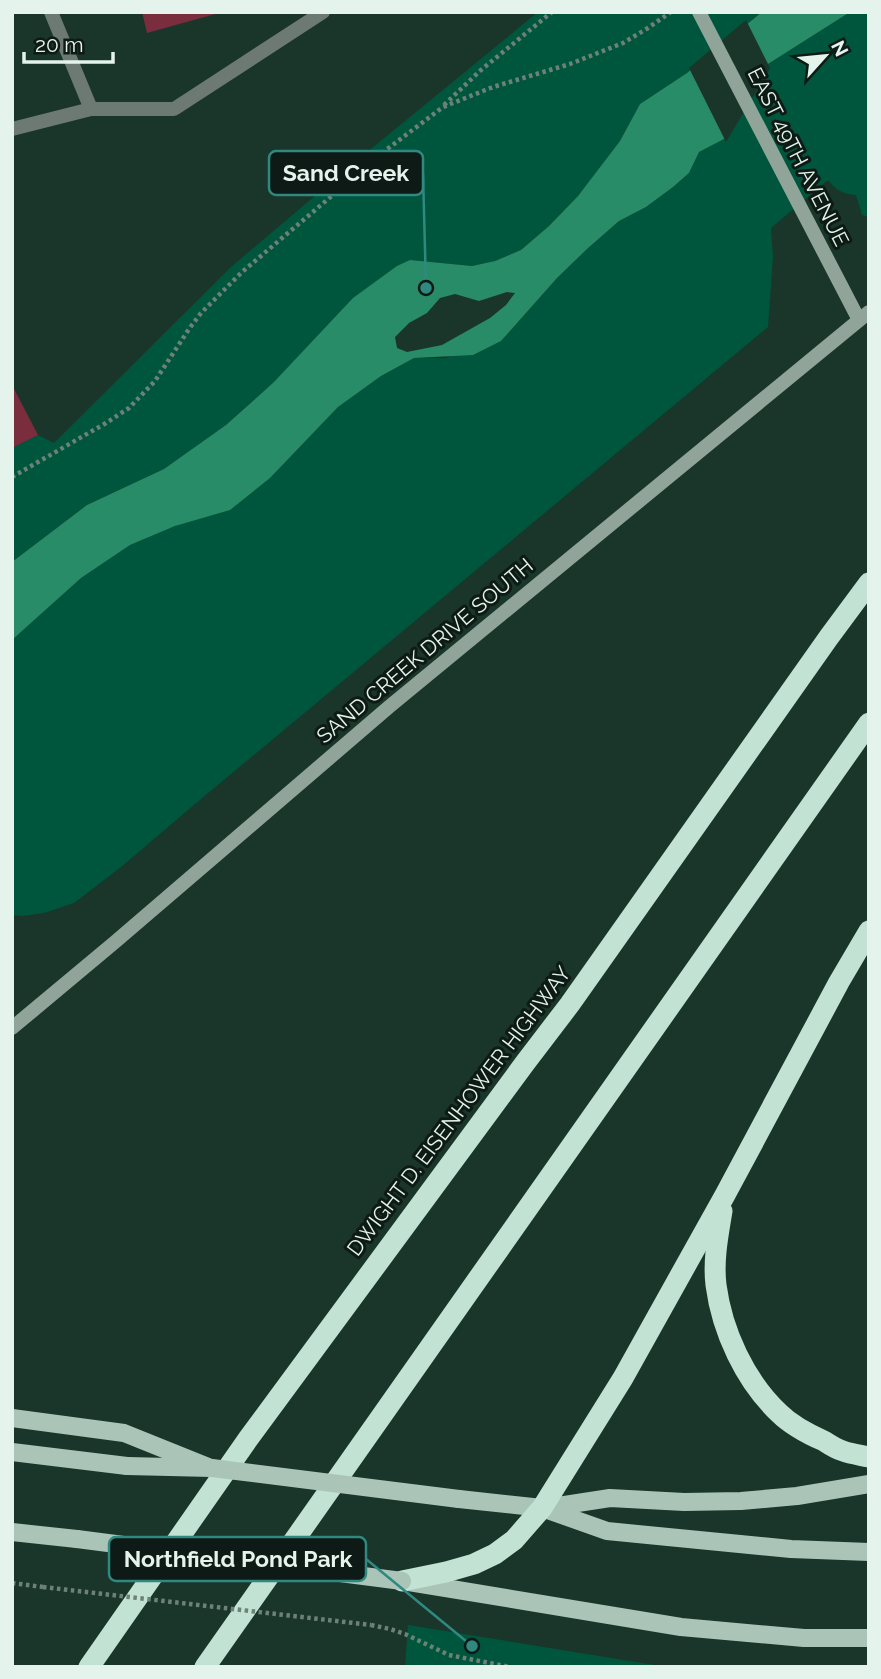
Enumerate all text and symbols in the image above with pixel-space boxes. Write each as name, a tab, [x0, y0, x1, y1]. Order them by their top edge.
scale bar	[24, 21, 114, 65]
north arrow	[790, 21, 860, 91]
text: 20 m	[35, 32, 83, 57]
text: N	[827, 37, 853, 60]
street label: EAST 49TH AVENUE	[743, 63, 854, 250]
callout: Sand Creek	[269, 151, 423, 195]
text: Sand Creek	[283, 159, 409, 186]
street label: SAND CREEK DRIVE SOUTH	[311, 553, 538, 748]
street label: DWIGHT D. EISENHOWER HIGHWAY	[341, 961, 576, 1260]
callout: Northfield Pond Park	[109, 1537, 366, 1581]
text: Northfield Pond Park	[124, 1545, 353, 1572]

